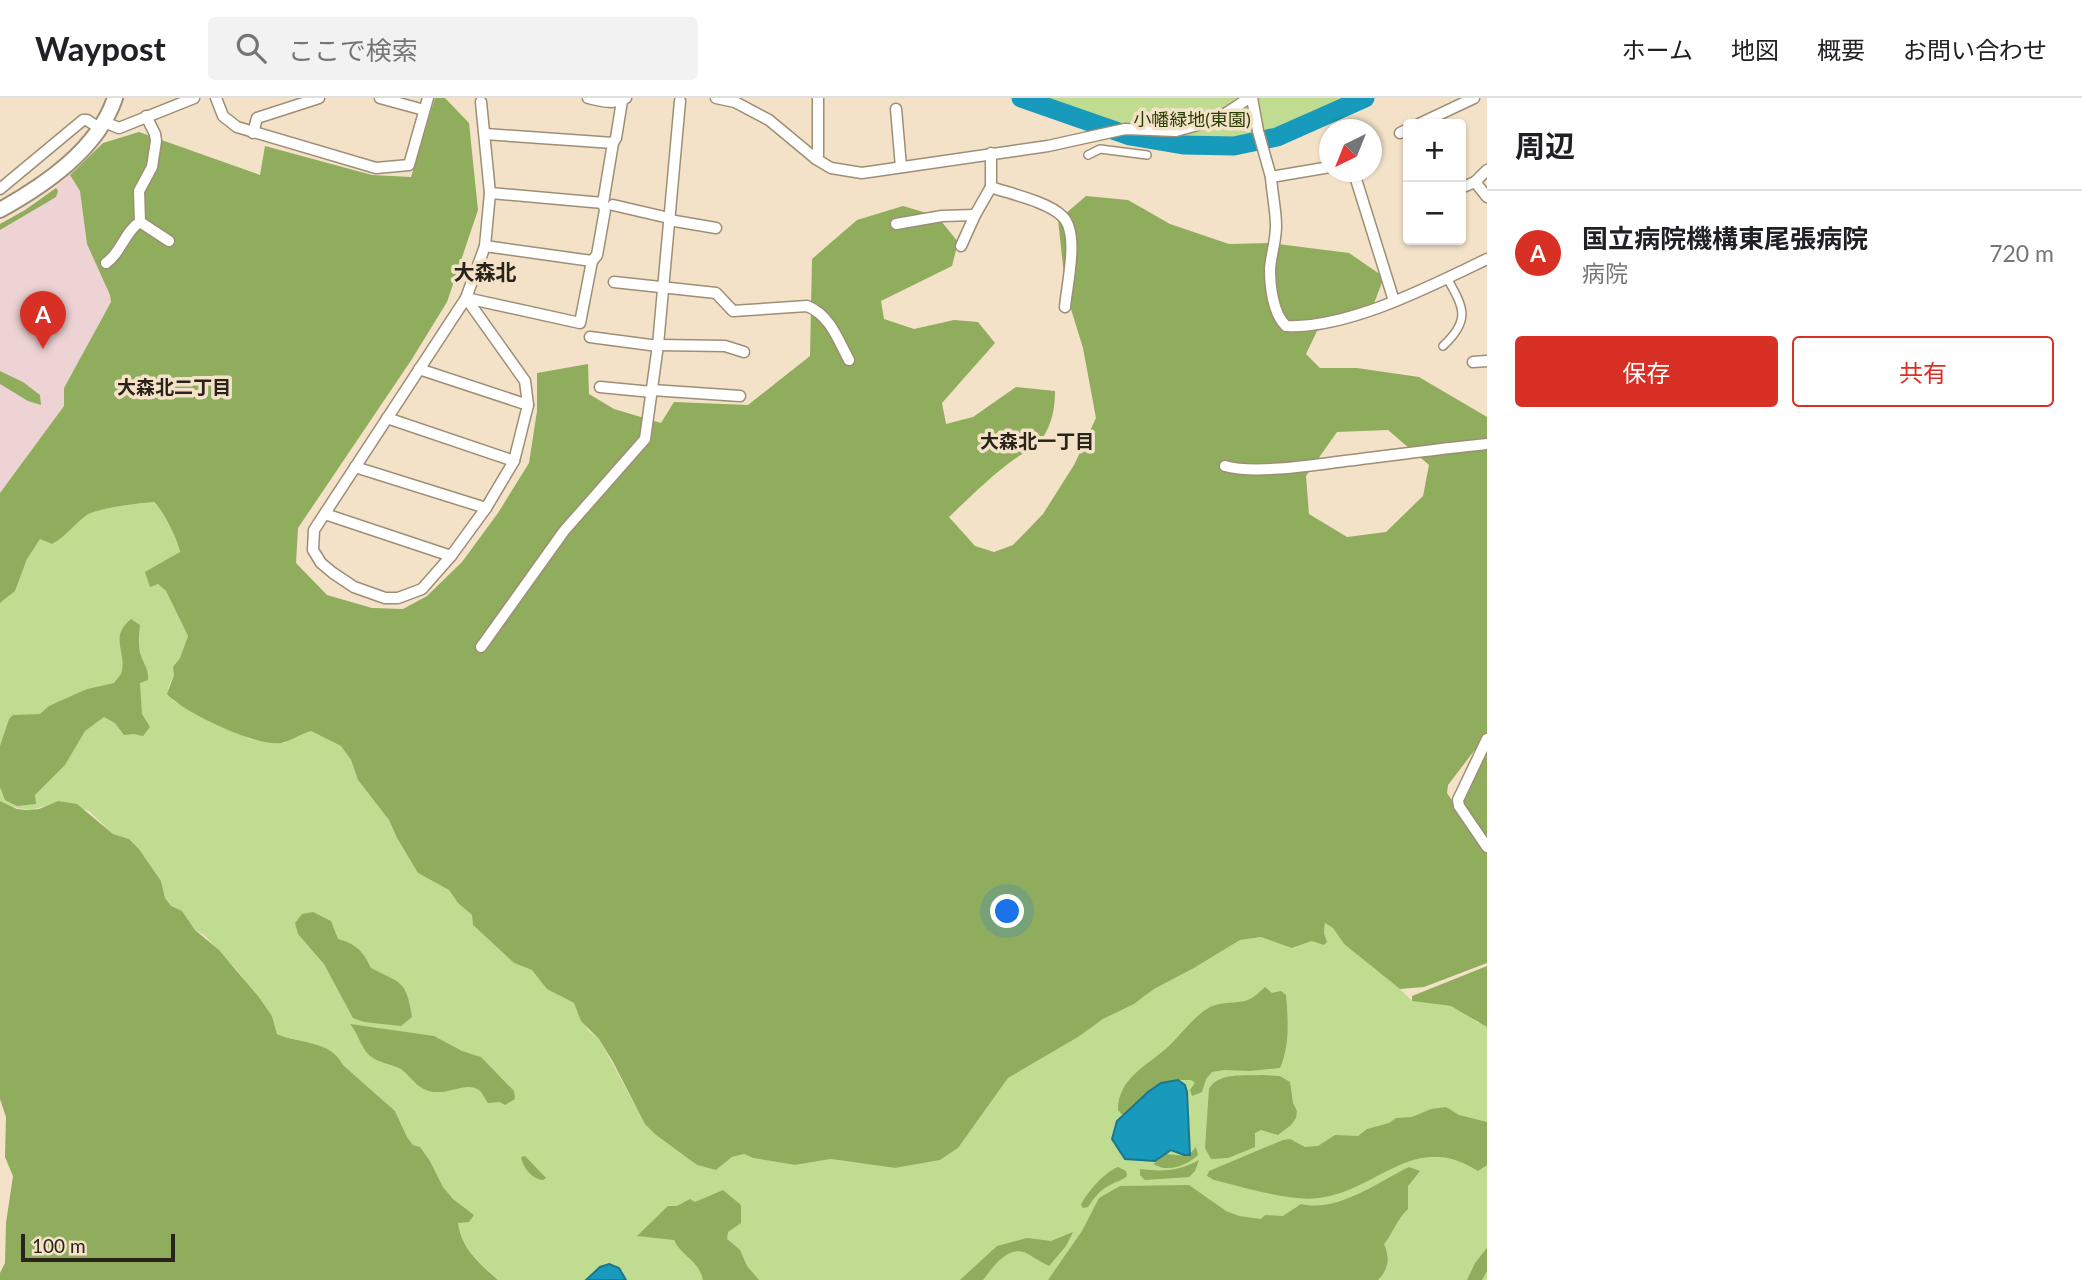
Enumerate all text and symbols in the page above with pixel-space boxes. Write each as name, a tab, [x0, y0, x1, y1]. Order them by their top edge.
search box	[208, 17, 698, 80]
text: Waypost	[35, 28, 166, 68]
icon: search	[232, 29, 270, 67]
text: ここで検索	[288, 34, 418, 66]
text: ホーム	[1622, 35, 1693, 64]
text: 地図	[1731, 35, 1779, 64]
text: 概要	[1817, 35, 1865, 64]
text: お問い合わせ	[1903, 35, 2047, 64]
park label: 小幡緑地(東園)	[1133, 108, 1251, 130]
north arrow	[1319, 119, 1382, 182]
map controls	[1403, 119, 1466, 245]
button: +	[1403, 119, 1466, 182]
text: 周辺	[1515, 127, 1575, 163]
button: −	[1403, 182, 1466, 245]
text: 国立病院機構東尾張病院	[1582, 222, 1868, 254]
text: A	[1530, 239, 1546, 267]
text: 720 m	[1989, 239, 2054, 267]
district label: 大森北	[454, 259, 517, 284]
text: 病院	[1582, 259, 1628, 287]
pin: A	[20, 291, 66, 349]
button: 保存	[1515, 336, 1778, 407]
button: 共有	[1792, 336, 2054, 407]
district label: 大森北二丁目	[117, 375, 231, 398]
district label: 大森北一丁目	[980, 429, 1094, 452]
your location	[990, 894, 1024, 928]
scale bar	[21, 1231, 175, 1263]
text: 100 m	[32, 1234, 86, 1257]

